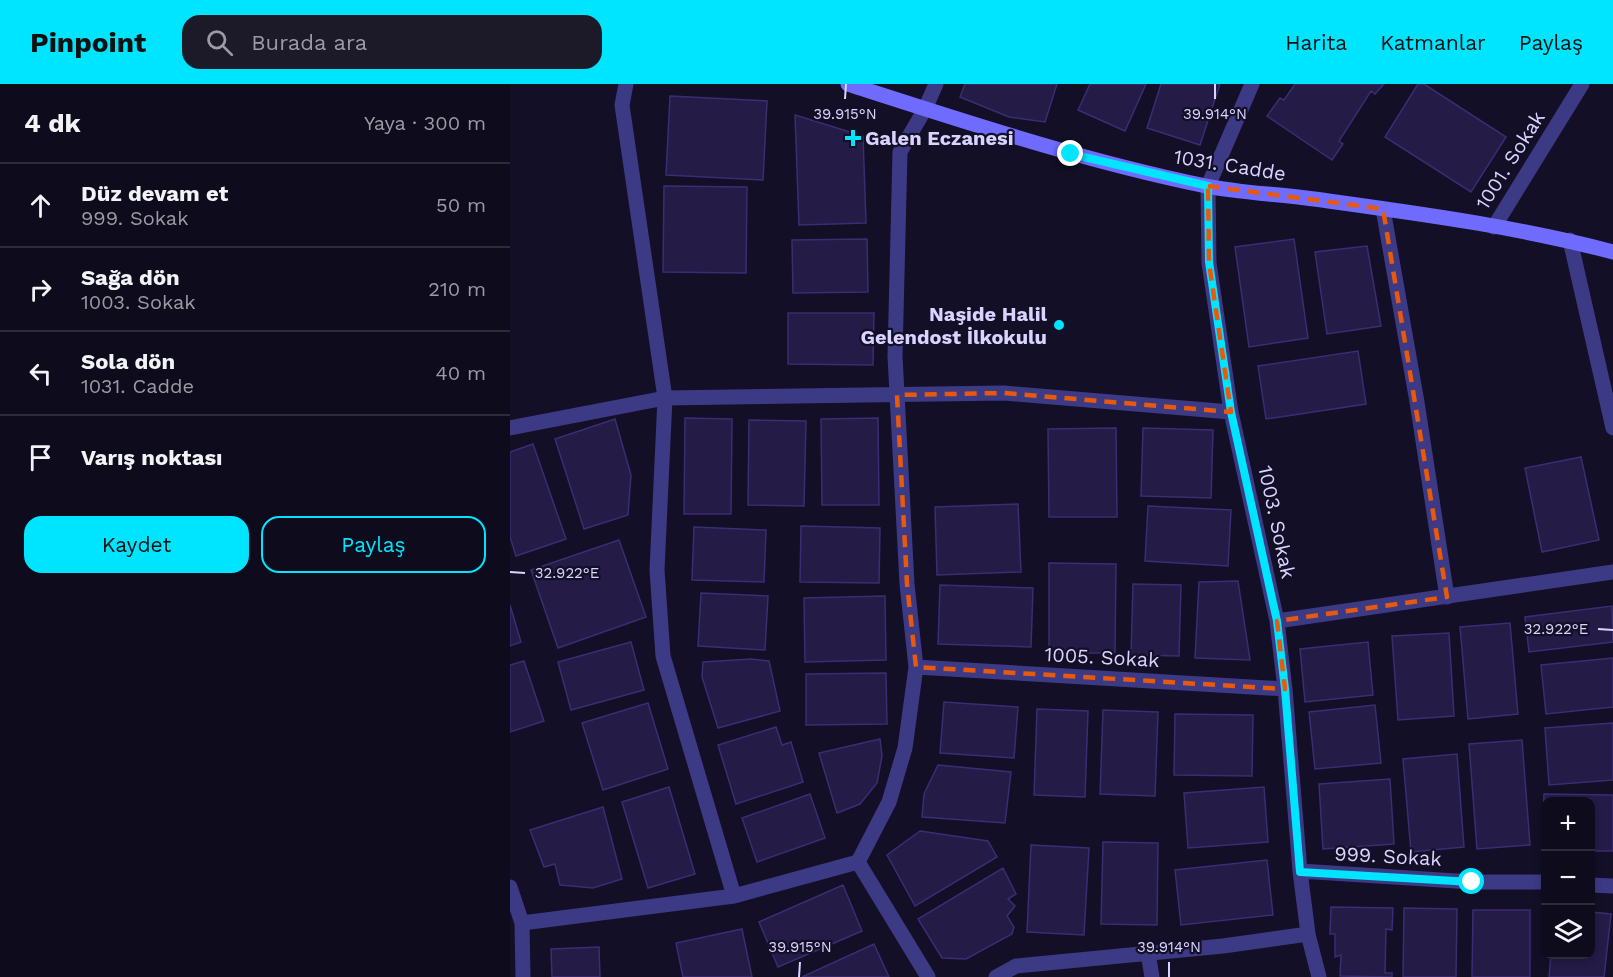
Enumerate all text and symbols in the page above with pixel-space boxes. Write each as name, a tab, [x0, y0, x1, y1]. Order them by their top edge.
search box	[182, 15, 602, 69]
text: Pinpoint	[30, 26, 146, 59]
icon: search	[203, 26, 236, 59]
text: Burada ara	[251, 30, 367, 55]
text: Harita	[1285, 30, 1347, 55]
text: Katmanlar	[1380, 30, 1486, 55]
text: Paylaş	[1519, 30, 1583, 55]
text: 39.915°N	[813, 105, 877, 123]
text: 39.914°N	[1183, 105, 1247, 123]
street label: 1001. Sokak	[1470, 106, 1550, 214]
text: 4 dk	[24, 108, 81, 138]
text: Yaya · 300 m	[364, 111, 486, 135]
place label: Galen Eczanesi	[865, 126, 1013, 150]
marker: Galen Eczanesi	[846, 131, 860, 145]
route end	[1057, 140, 1083, 166]
street label: 1031. Cadde	[1172, 144, 1288, 186]
text: Düz devam et	[81, 181, 228, 206]
icon: ahead	[24, 189, 57, 222]
text: 50 m	[436, 193, 486, 217]
text: 999. Sokak	[81, 206, 189, 230]
text: Sağa dön	[81, 265, 180, 290]
icon: right	[24, 273, 57, 306]
text: 210 m	[428, 277, 486, 301]
text: 1003. Sokak	[81, 290, 196, 314]
place label: Naşide Halil Gelendost İlkokulu	[860, 302, 1047, 349]
marker: Naşide Halil Gelendost İlkokulu	[1052, 318, 1066, 332]
text: Sola dön	[81, 349, 175, 374]
icon: left	[24, 357, 57, 390]
text: 40 m	[435, 361, 486, 385]
text: 1031. Cadde	[81, 374, 194, 398]
icon: arrive	[24, 441, 57, 474]
text: Varış noktası	[81, 445, 223, 470]
street label: 1003. Sokak	[1253, 463, 1301, 581]
button: Kaydet	[24, 516, 249, 573]
button: Paylaş	[261, 516, 486, 573]
text: 32.922°E	[535, 564, 599, 582]
text: 32.922°E	[1524, 620, 1588, 638]
street label: 1005. Sokak	[1044, 642, 1160, 672]
map controls	[1541, 797, 1595, 959]
button: +	[1541, 797, 1595, 851]
street label: 999. Sokak	[1334, 841, 1442, 871]
button: −	[1541, 851, 1595, 905]
route start	[1458, 868, 1484, 894]
button: layers	[1541, 905, 1595, 959]
text: 39.915°N	[768, 938, 832, 956]
text: 39.914°N	[1137, 938, 1201, 956]

